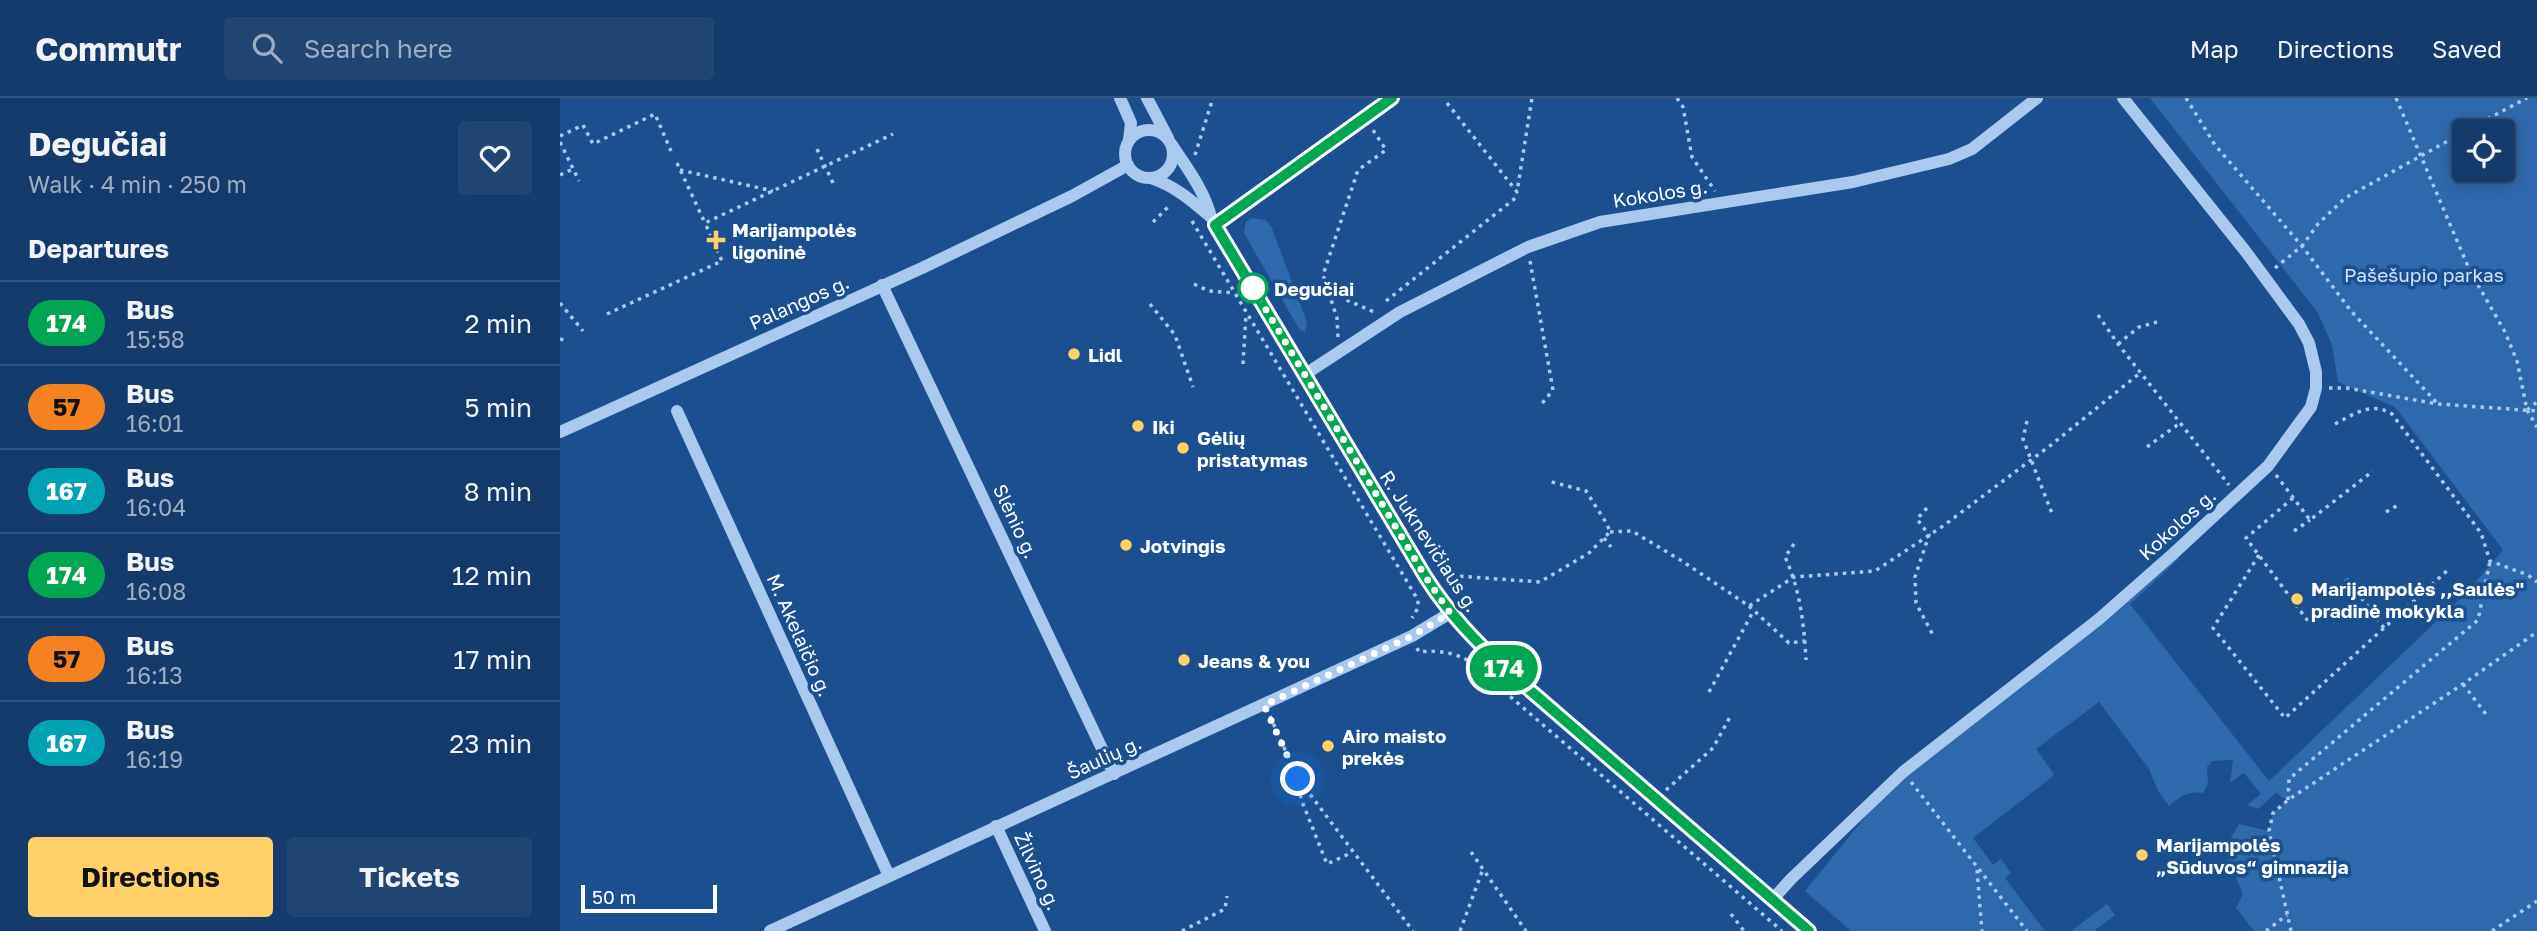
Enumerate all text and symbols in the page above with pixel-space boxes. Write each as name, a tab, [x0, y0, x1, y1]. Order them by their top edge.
search box	[224, 17, 714, 80]
text: Commutr	[35, 29, 182, 68]
icon: search	[248, 29, 286, 67]
text: Search here	[304, 33, 453, 64]
text: Map	[2190, 34, 2239, 63]
text: Directions	[2277, 34, 2394, 63]
text: Saved	[2432, 34, 2502, 63]
map controls	[2452, 119, 2515, 182]
button: locate	[2452, 119, 2515, 182]
button: heart	[458, 121, 532, 195]
text: Degučiai	[28, 124, 167, 163]
text: Walk · 4 min · 250 m	[28, 170, 247, 198]
street label: Kokolos g.	[1611, 174, 1709, 212]
place label: Marijampolės ligoninė	[732, 218, 857, 263]
marker: Marijampolės ligoninė	[706, 230, 726, 250]
text: Departures	[28, 233, 169, 264]
park label: Pašešupio parkas	[2344, 263, 2504, 286]
street label: Palangos g.	[746, 270, 852, 334]
marker: Degučiai	[1238, 273, 1268, 303]
place label: Degučiai	[1274, 277, 1354, 300]
text: Bus	[126, 294, 174, 325]
text: 174	[46, 308, 87, 337]
text: 2 min	[464, 308, 532, 339]
text: 15:58	[126, 325, 185, 353]
place label: Lidl	[1088, 343, 1122, 366]
marker: Lidl	[1066, 346, 1082, 362]
text: Bus	[126, 378, 174, 409]
text: 57	[53, 392, 80, 421]
text: 5 min	[464, 392, 532, 423]
text: 16:01	[126, 409, 183, 437]
place label: Iki	[1152, 415, 1175, 438]
marker: Iki	[1130, 418, 1146, 434]
place label: Gėlių pristatymas	[1197, 426, 1308, 471]
marker: Gėlių pristatymas	[1175, 440, 1191, 456]
text: Bus	[126, 462, 174, 493]
street label: R. Juknevičiaus g.	[1376, 466, 1484, 616]
text: 167	[46, 476, 87, 505]
text: 8 min	[464, 476, 532, 507]
street label: Slėnio g.	[989, 480, 1043, 562]
street label: Kokolos g.	[2134, 484, 2220, 564]
text: 16:04	[126, 493, 186, 521]
place label: Jotvingis	[1140, 534, 1226, 557]
marker: Jotvingis	[1118, 537, 1134, 553]
text: Bus	[126, 546, 174, 577]
text: 174	[46, 560, 87, 589]
text: 12 min	[452, 560, 532, 591]
street label: M. Akelaičio g.	[763, 570, 837, 700]
text: 16:08	[126, 577, 186, 605]
place label: Marijampolės ,,Saulės" pradinė mokykla	[2311, 577, 2524, 622]
marker: Marijampolės ,,Saulės" pradinė mokykla	[2289, 591, 2305, 607]
text: Bus	[126, 630, 174, 661]
text: 57	[53, 644, 80, 673]
text: 17 min	[453, 644, 532, 675]
line badge: 174	[1464, 645, 1544, 691]
place label: Jeans & you	[1198, 649, 1310, 672]
marker: Jeans & you	[1176, 652, 1192, 668]
text: 174	[1484, 653, 1524, 682]
text: 16:13	[126, 661, 183, 689]
text: Bus	[126, 714, 174, 745]
place label: Airo maisto prekės	[1342, 724, 1446, 769]
text: 167	[46, 728, 87, 757]
text: 23 min	[449, 728, 532, 759]
street label: Šaulių g.	[1063, 730, 1145, 784]
marker: Airo maisto prekės	[1320, 738, 1336, 754]
text: 16:19	[126, 745, 183, 773]
your location	[1280, 761, 1315, 796]
street label: Žilvino g.	[1010, 828, 1066, 914]
place label: Marijampolės „Sūduvos“ gimnazija	[2156, 833, 2349, 878]
button: Directions	[28, 837, 273, 917]
button: Tickets	[287, 837, 532, 917]
marker: Marijampolės „Sūduvos“ gimnazija	[2134, 847, 2150, 863]
scale bar	[581, 882, 718, 914]
text: 50 m	[592, 885, 636, 908]

